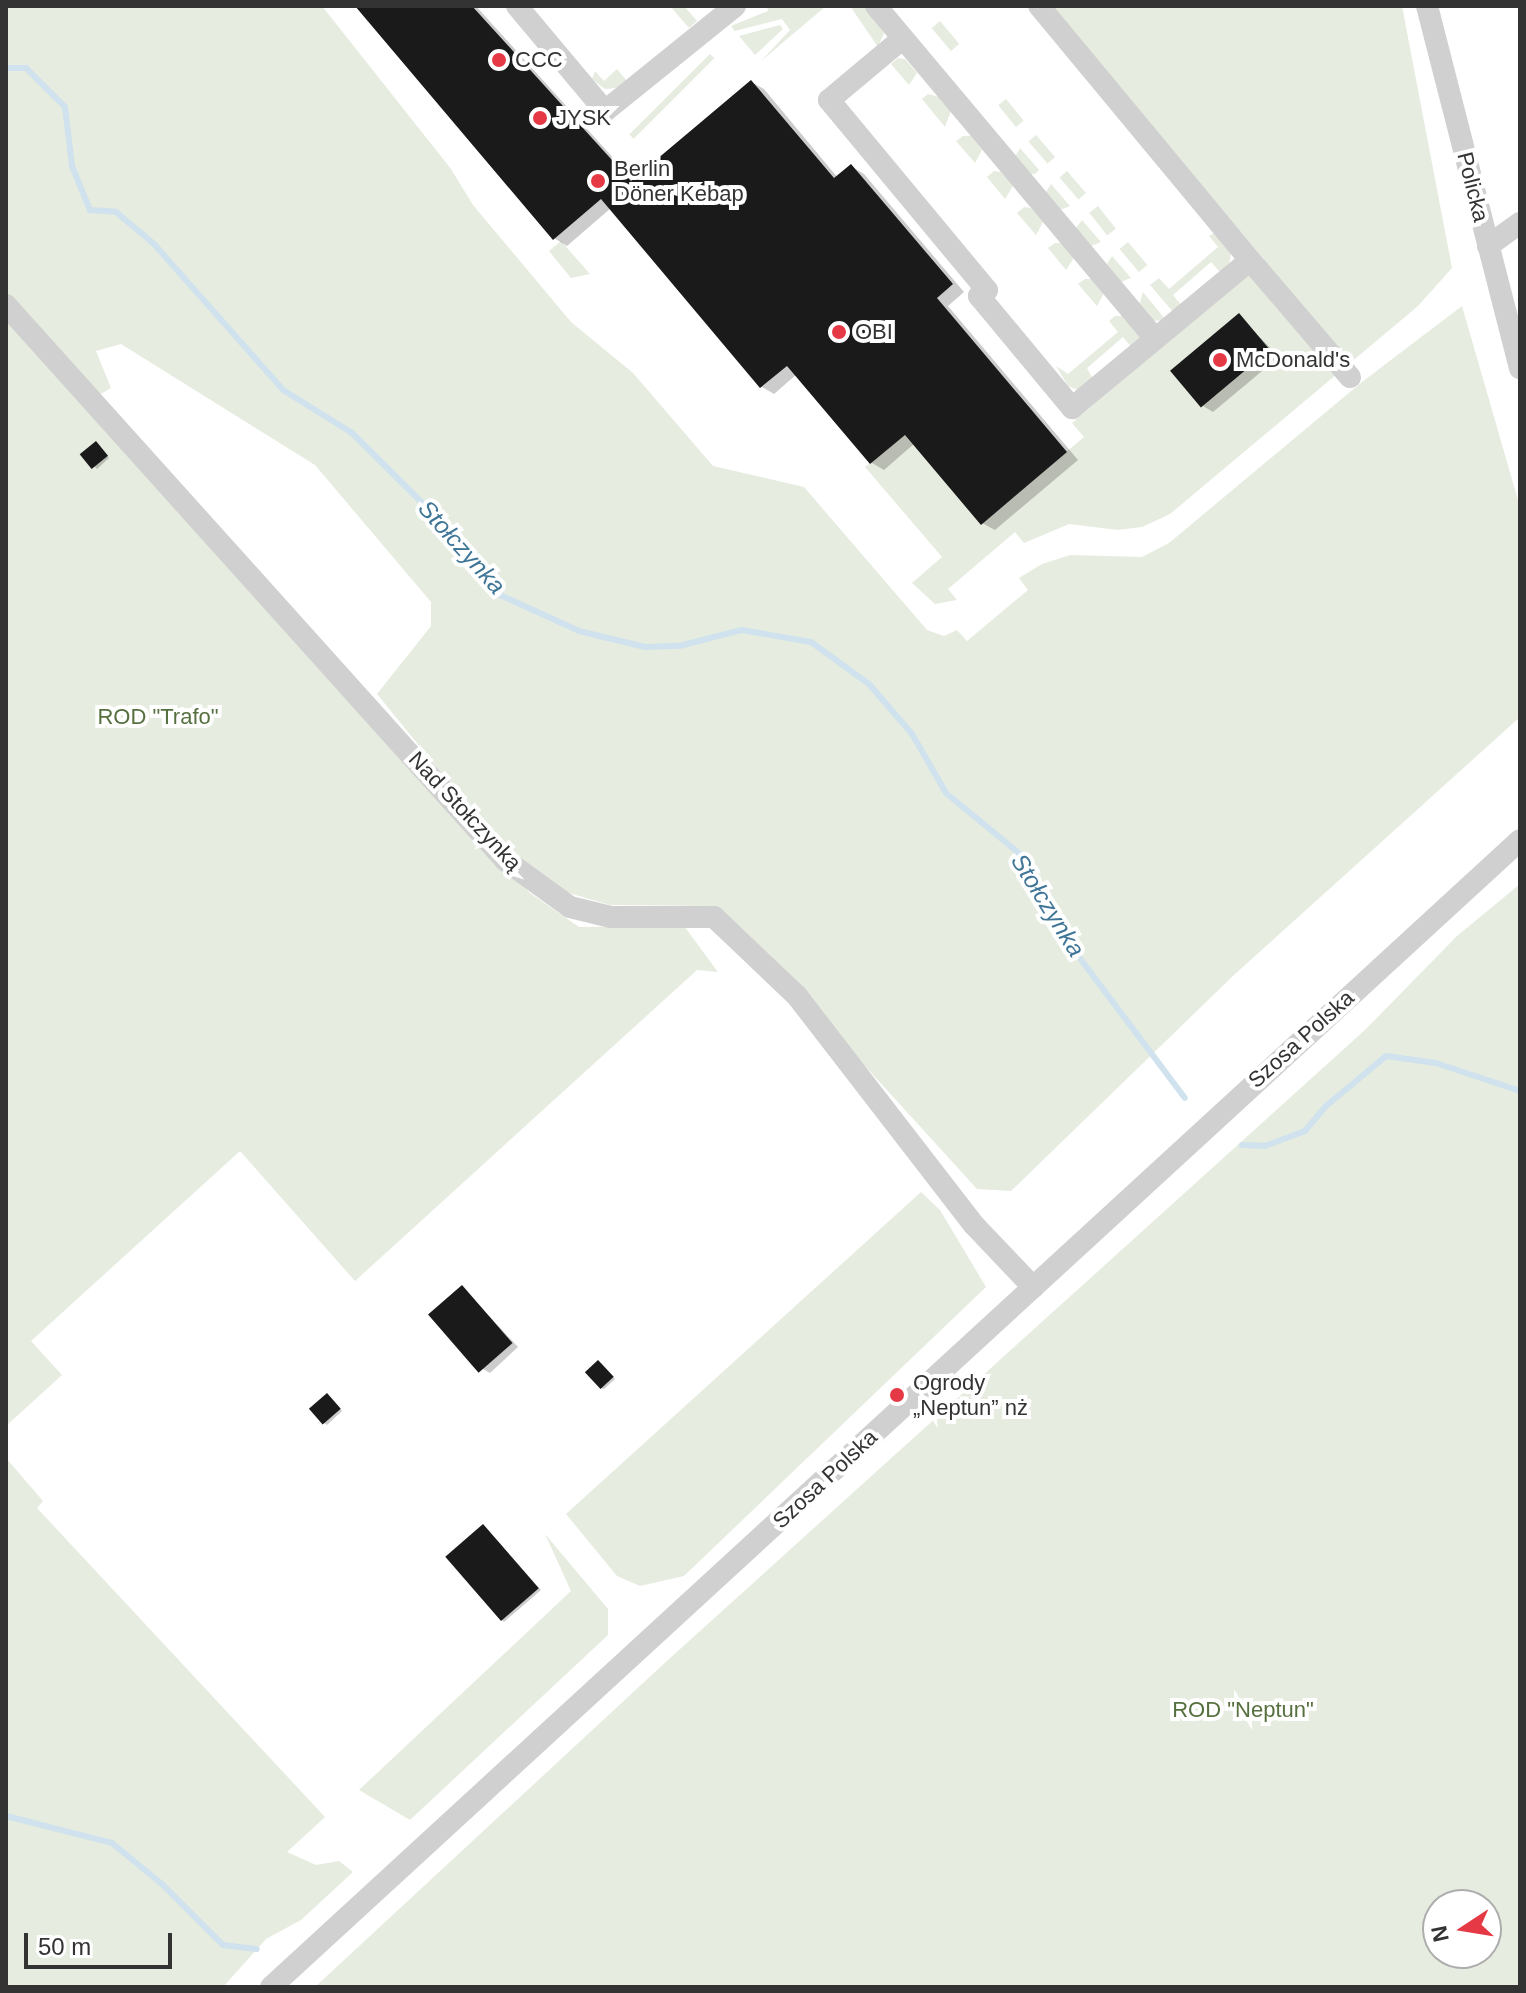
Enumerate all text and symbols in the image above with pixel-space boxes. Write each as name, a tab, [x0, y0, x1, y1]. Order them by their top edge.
place label: CCC	[515, 47, 563, 73]
marker: CCC	[490, 51, 508, 69]
place label: JYSK	[556, 105, 611, 131]
marker: JYSK	[531, 109, 549, 127]
street label: Policka	[1452, 149, 1494, 225]
place label: Berlin Döner Kebap	[614, 155, 744, 206]
marker: Berlin Döner Kebap	[589, 172, 607, 190]
place label: OBI	[855, 319, 893, 345]
marker: OBI	[830, 323, 848, 341]
place label: McDonald's	[1236, 347, 1350, 373]
marker: McDonald's	[1211, 351, 1229, 369]
water label: Stołczynka	[412, 494, 512, 600]
park label: ROD "Trafo"	[97, 704, 219, 730]
street label: Nad Stołczynką	[403, 746, 527, 876]
water label: Stołczynka	[1005, 848, 1091, 962]
street label: Szosa Polska	[1243, 985, 1359, 1093]
place label: Ogrody „Neptun” nż	[913, 1369, 1028, 1420]
marker: Ogrody „Neptun” nż	[888, 1386, 906, 1404]
street label: Szosa Polska	[767, 1424, 883, 1534]
park label: ROD "Neptun"	[1172, 1697, 1314, 1723]
north arrow	[1422, 1889, 1502, 1969]
scale bar	[28, 1917, 176, 1967]
text: N	[1426, 1923, 1454, 1944]
text: 50 m	[38, 1933, 91, 1960]

